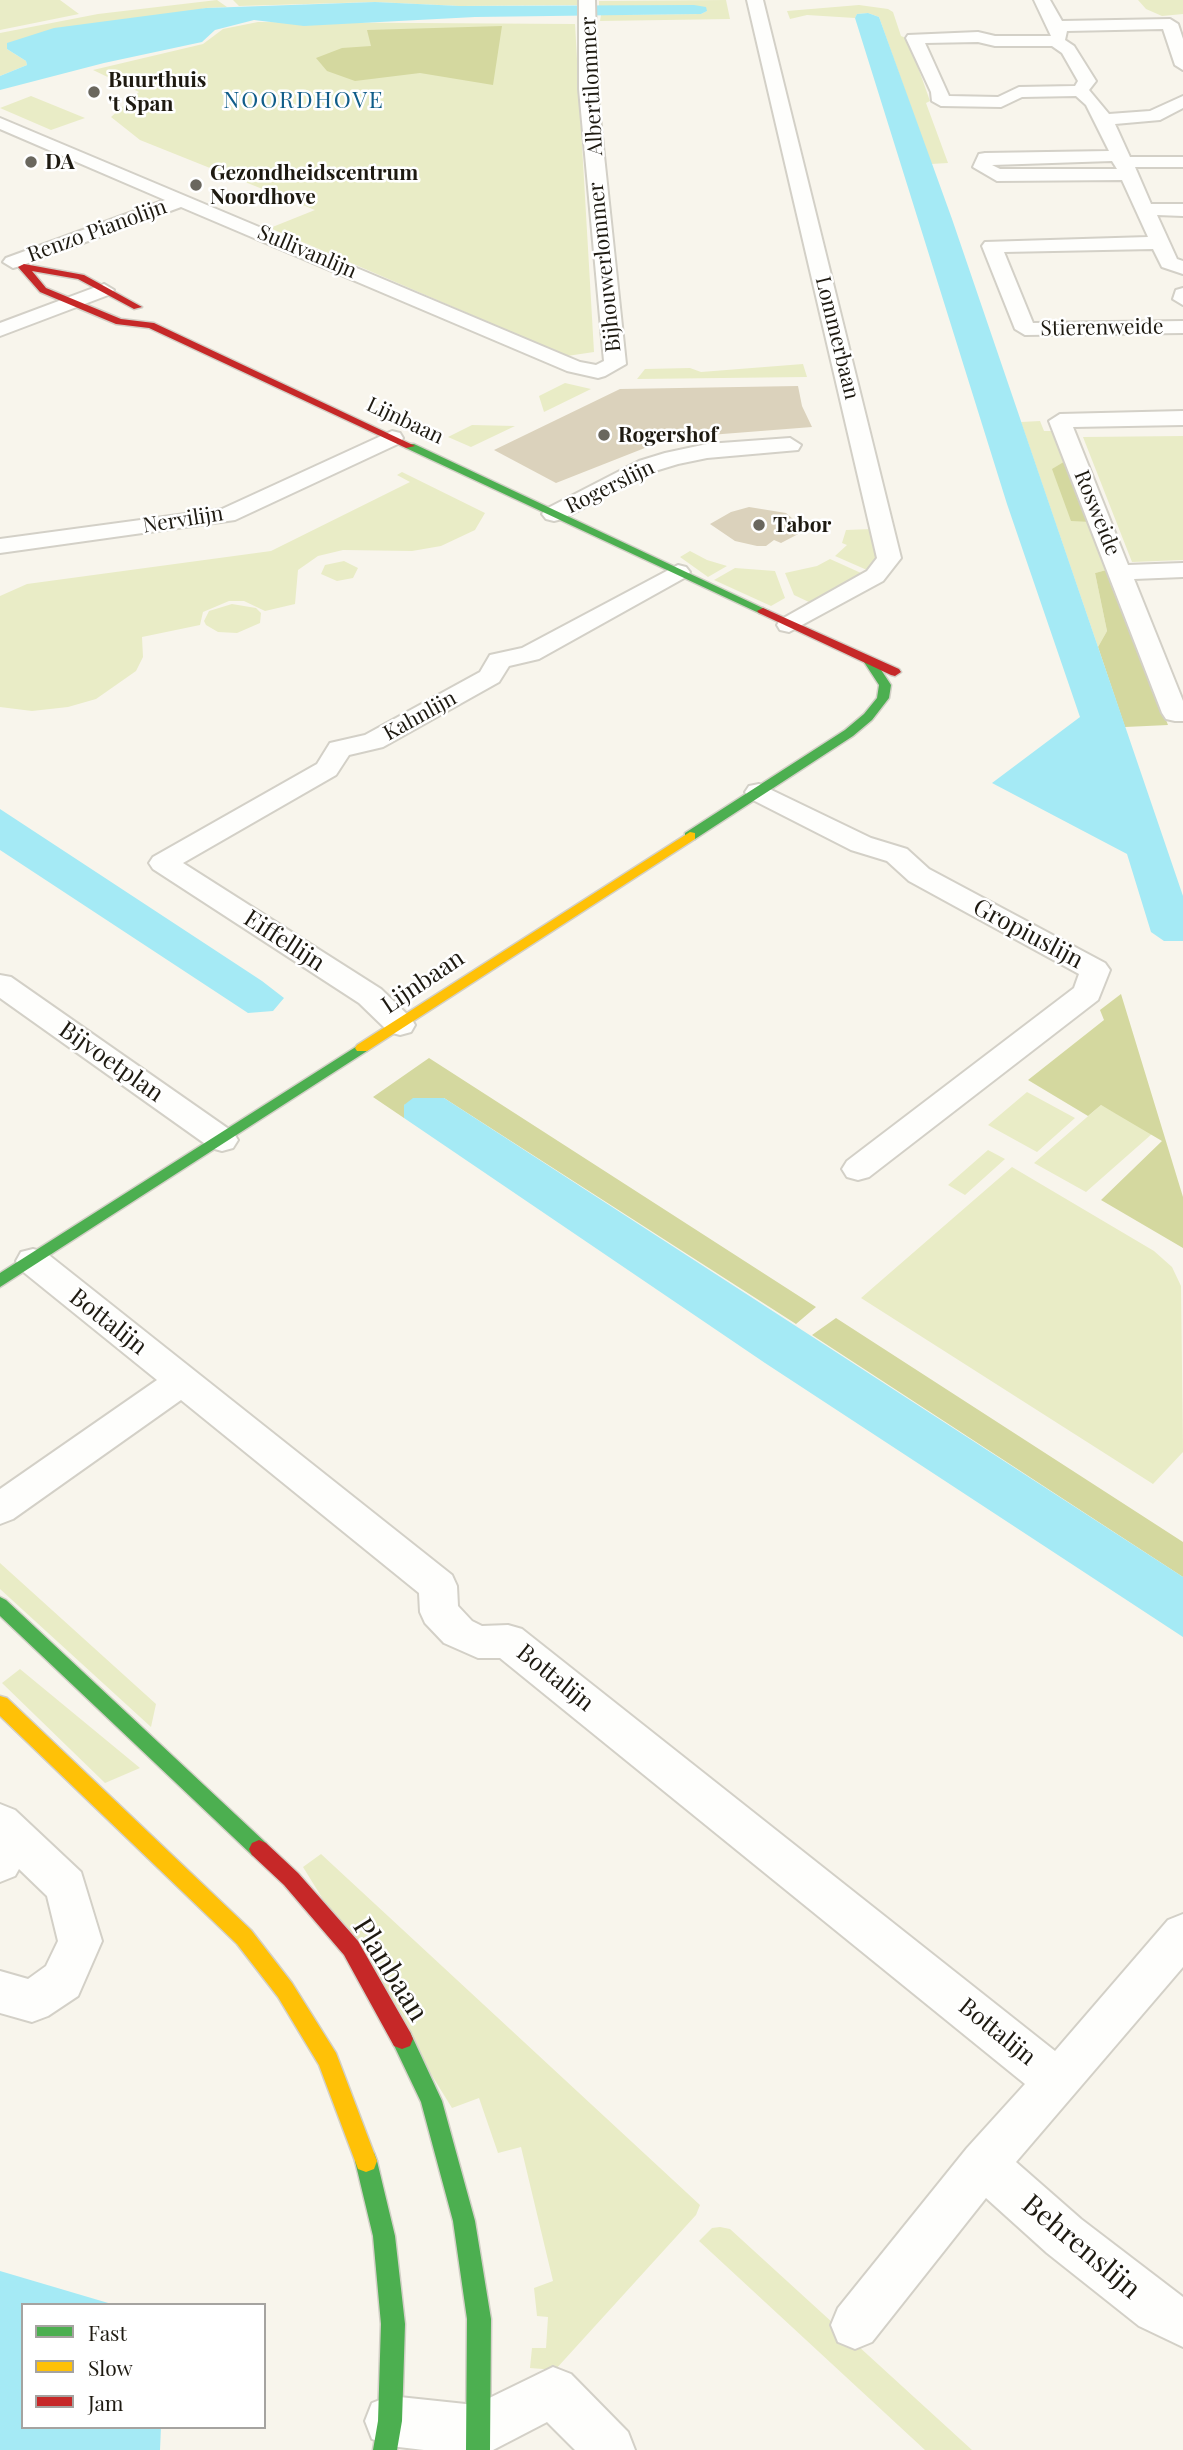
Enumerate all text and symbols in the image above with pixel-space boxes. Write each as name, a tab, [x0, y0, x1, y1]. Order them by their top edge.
street label: Albertilommer	[576, 16, 608, 156]
place label: Buurthuis 't Span	[108, 67, 207, 117]
marker: Buurthuis 't Span	[86, 84, 102, 100]
district label: NOORDHOVE	[224, 87, 384, 115]
place label: DA	[45, 149, 75, 175]
marker: DA	[23, 154, 39, 170]
place label: Gezondheidscentrum Noordhove	[210, 160, 418, 210]
marker: Gezondheidscentrum Noordhove	[188, 177, 204, 193]
street label: Bijhouwerlommer	[584, 181, 626, 353]
street label: Renzo Pianolijn	[24, 194, 170, 268]
street label: Sullivanlijn	[254, 220, 360, 284]
street label: Lommerbaan	[810, 274, 864, 402]
street label: Stierenweide	[1040, 314, 1164, 342]
street label: Lijnbaan	[363, 392, 447, 450]
place label: Rogershof	[618, 422, 718, 448]
marker: Rogershof	[596, 427, 612, 443]
street label: Rogerslijn	[561, 455, 659, 519]
street label: Rosweide	[1068, 467, 1126, 559]
street label: Nervilijn	[141, 501, 225, 539]
place label: Tabor	[773, 512, 831, 538]
marker: Tabor	[751, 517, 767, 533]
street label: Kahnlijn	[379, 686, 461, 746]
street label: Gropiuslijn	[968, 893, 1088, 975]
street label: Eiffellijn	[238, 904, 330, 978]
street label: Lijnbaan	[376, 944, 470, 1020]
street label: Bijvoetplan	[53, 1016, 169, 1108]
street label: Bottalijn	[63, 1283, 153, 1361]
street label: Bottalijn	[511, 1638, 599, 1718]
street label: Planbaan	[345, 1912, 435, 2028]
street label: Bottalijn	[953, 1992, 1041, 2072]
street label: Behrenslijn	[1015, 2188, 1147, 2306]
legend	[21, 2303, 266, 2429]
text: Fast	[88, 2318, 127, 2346]
text: Slow	[88, 2353, 133, 2381]
text: Jam	[88, 2388, 124, 2416]

